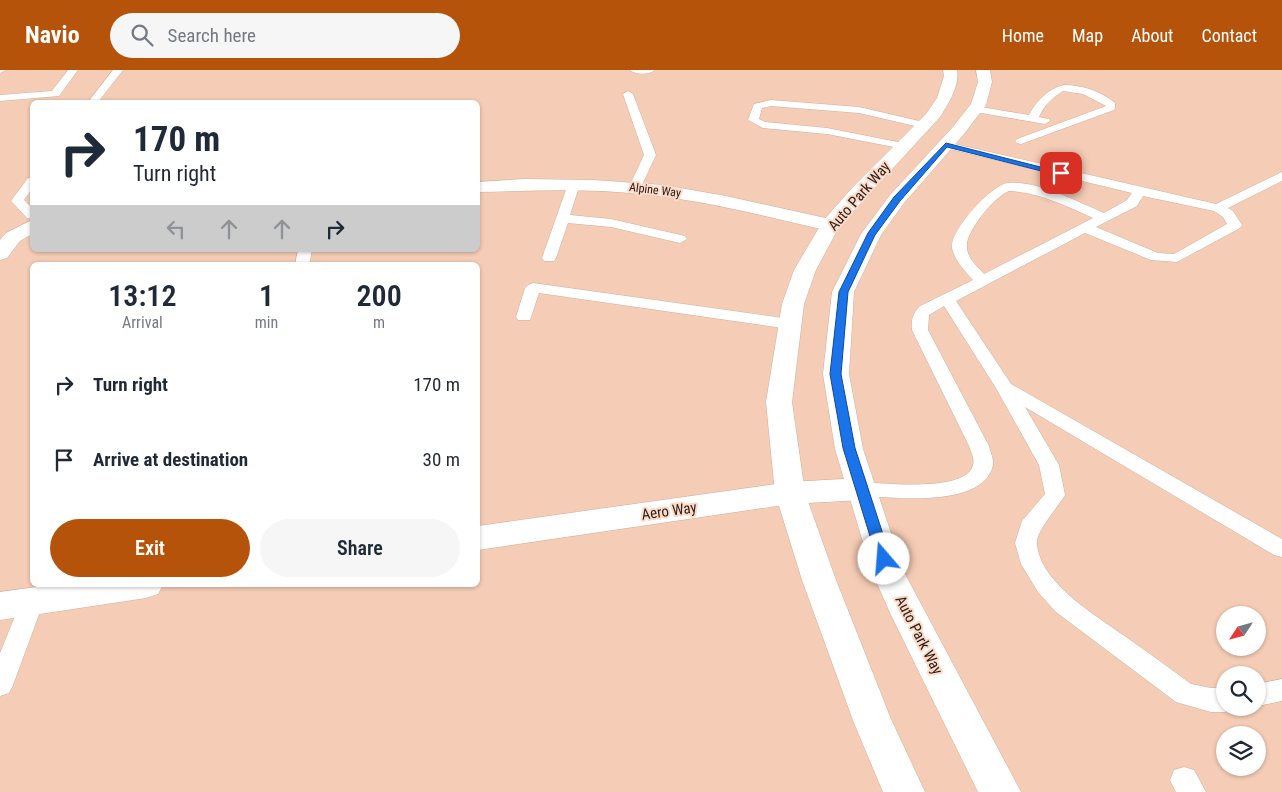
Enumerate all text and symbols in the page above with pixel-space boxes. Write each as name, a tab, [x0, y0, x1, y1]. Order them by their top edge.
search box	[110, 13, 460, 58]
text: Navio	[25, 21, 80, 49]
icon: search	[128, 21, 156, 49]
text: Search here	[168, 24, 256, 47]
text: Home	[1002, 25, 1044, 46]
text: Map	[1072, 25, 1103, 46]
text: About	[1131, 25, 1173, 46]
text: Contact	[1201, 25, 1257, 46]
text: 170 m	[133, 119, 220, 160]
icon: right	[50, 120, 115, 185]
pin	[1040, 152, 1082, 194]
street label: Auto Park Way	[824, 158, 894, 234]
icon: arrive	[1047, 159, 1075, 187]
text: Turn right	[133, 161, 216, 186]
street label: Alpine Way	[628, 180, 682, 200]
icon: left	[162, 215, 190, 243]
icon: ahead	[215, 215, 243, 243]
icon: ahead	[268, 215, 296, 243]
icon: right	[321, 215, 349, 243]
text: 13:12	[108, 278, 177, 313]
text: 1	[259, 278, 274, 313]
text: 200	[356, 278, 402, 313]
text: Arrival	[122, 313, 163, 332]
text: min	[255, 313, 278, 332]
text: m	[373, 313, 385, 332]
icon: right	[50, 371, 78, 399]
text: Turn right	[93, 373, 168, 396]
text: 170 m	[413, 373, 460, 396]
icon: arrive	[50, 446, 78, 474]
text: Arrive at destination	[93, 448, 248, 471]
text: 30 m	[423, 448, 460, 471]
street label: Aero Way	[640, 498, 698, 524]
button: Exit	[50, 519, 250, 577]
button: Share	[260, 519, 460, 577]
position arrow	[857, 532, 909, 584]
street label: Auto Park Way	[892, 593, 946, 677]
north arrow	[1216, 606, 1266, 656]
map controls	[1216, 606, 1266, 776]
button: search	[1216, 666, 1266, 716]
button: layers	[1216, 726, 1266, 776]

